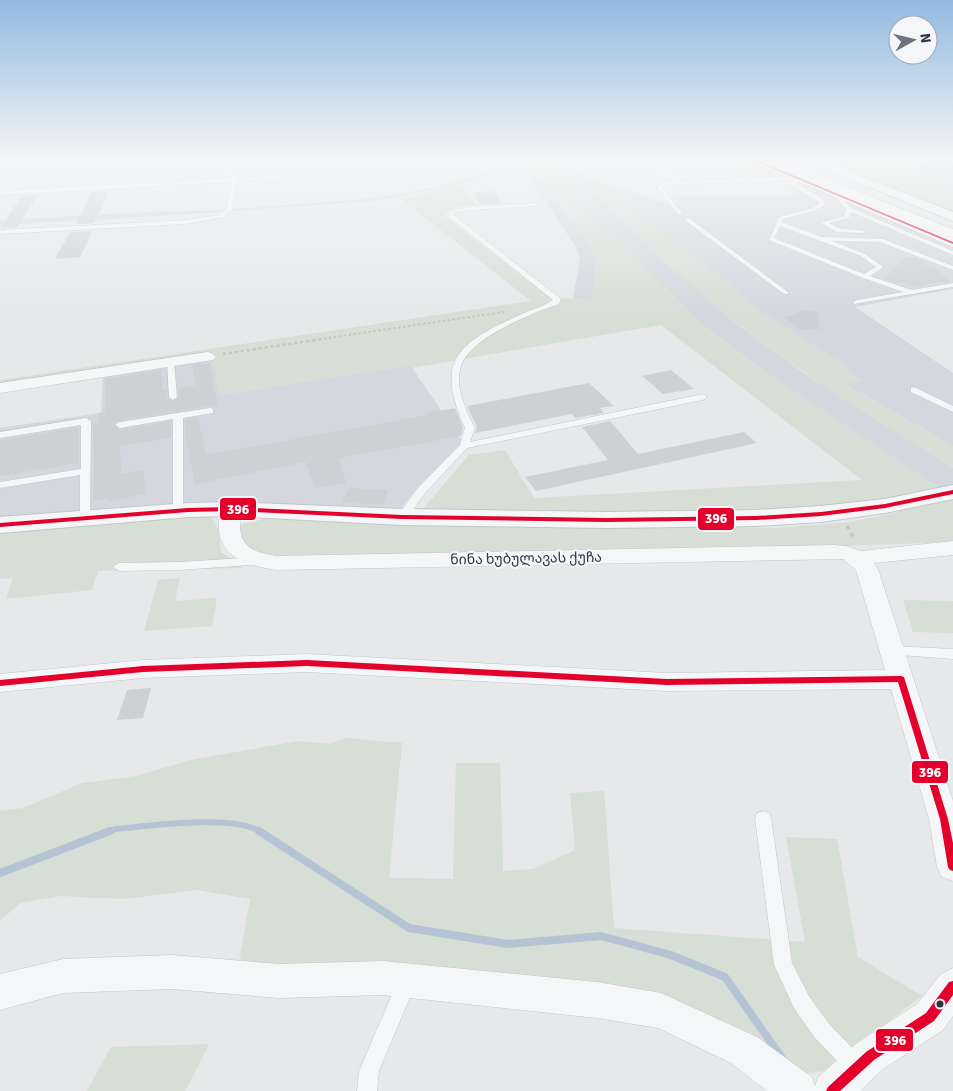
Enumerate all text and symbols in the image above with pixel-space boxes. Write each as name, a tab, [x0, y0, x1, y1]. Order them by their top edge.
north arrow	[888, 15, 938, 65]
text: N	[916, 32, 934, 44]
line badge: 396	[219, 497, 257, 521]
text: 396	[227, 501, 250, 518]
line badge: 396	[697, 507, 735, 531]
text: 396	[705, 510, 728, 527]
street label: ნინა ხუბულავას ქუჩა	[450, 549, 602, 568]
line badge: 396	[911, 760, 949, 784]
text: 396	[919, 764, 942, 781]
unlabelled marker	[935, 999, 945, 1009]
line badge: 396	[875, 1028, 914, 1052]
text: 396	[884, 1032, 907, 1049]

